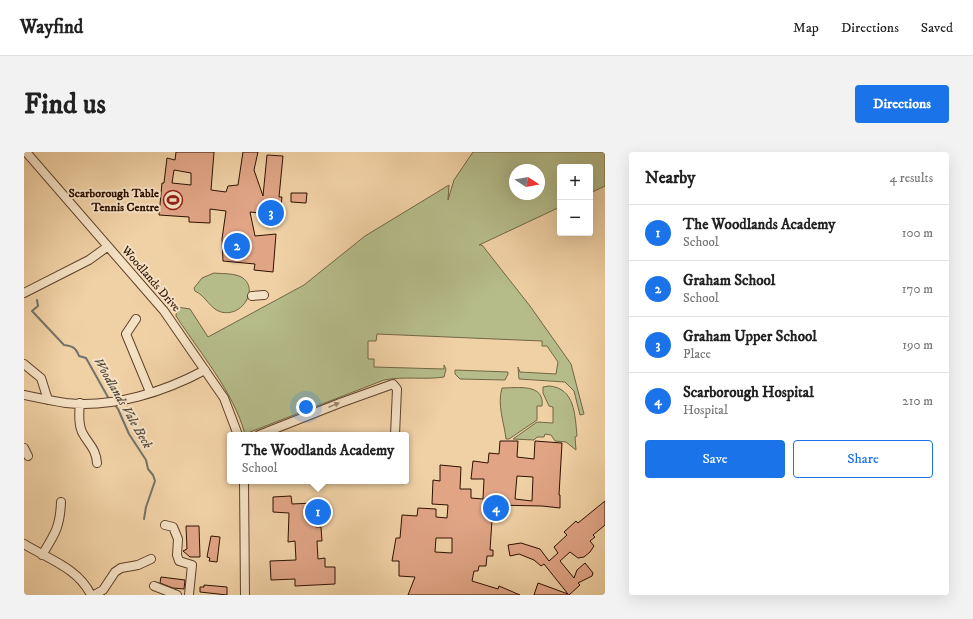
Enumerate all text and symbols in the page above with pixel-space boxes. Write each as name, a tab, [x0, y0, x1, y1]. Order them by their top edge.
text: Wayfind	[20, 16, 83, 39]
text: Map	[793, 19, 819, 37]
text: Directions	[841, 19, 899, 37]
text: Saved	[921, 19, 953, 37]
button: Directions	[855, 85, 949, 123]
text: Find us	[24, 87, 106, 122]
north arrow	[509, 164, 545, 200]
map controls	[557, 164, 593, 236]
button: +	[557, 164, 593, 200]
text: Nearby	[645, 167, 695, 189]
text: 4 results	[890, 170, 933, 186]
place label: Scarborough Table Tennis Centre	[69, 186, 159, 215]
sports icon: Scarborough Table Tennis Centre	[162, 189, 184, 211]
pin: 3	[258, 198, 284, 228]
button: −	[557, 200, 593, 236]
text: The Woodlands Academy	[683, 215, 835, 234]
text: 1	[656, 225, 660, 241]
text: 100 m	[902, 225, 933, 241]
pin: 2	[224, 231, 250, 261]
text: School	[683, 234, 719, 250]
street label: Woodlands Drive	[118, 242, 184, 315]
text: Graham School	[683, 271, 775, 290]
text: 2	[655, 281, 661, 297]
text: 170 m	[902, 281, 933, 297]
text: School	[683, 290, 719, 306]
text: Graham Upper School	[683, 327, 817, 346]
text: 3	[656, 337, 660, 353]
text: 190 m	[902, 337, 933, 353]
text: Place	[683, 346, 711, 362]
water label: Woodlands Vale Beck	[90, 354, 156, 452]
text: Scarborough Hospital	[683, 383, 814, 402]
text: 4	[654, 393, 662, 409]
text: 210 m	[902, 393, 933, 409]
your location	[296, 397, 316, 417]
one-way arrow	[329, 402, 340, 408]
text: Hospital	[683, 402, 728, 418]
popup	[227, 432, 409, 484]
button: Save	[645, 440, 785, 478]
button: Share	[793, 440, 933, 478]
text: The Woodlands Academy	[242, 441, 394, 460]
text: School	[242, 460, 277, 476]
pin: 4	[483, 493, 509, 523]
pin: 1	[305, 497, 331, 527]

